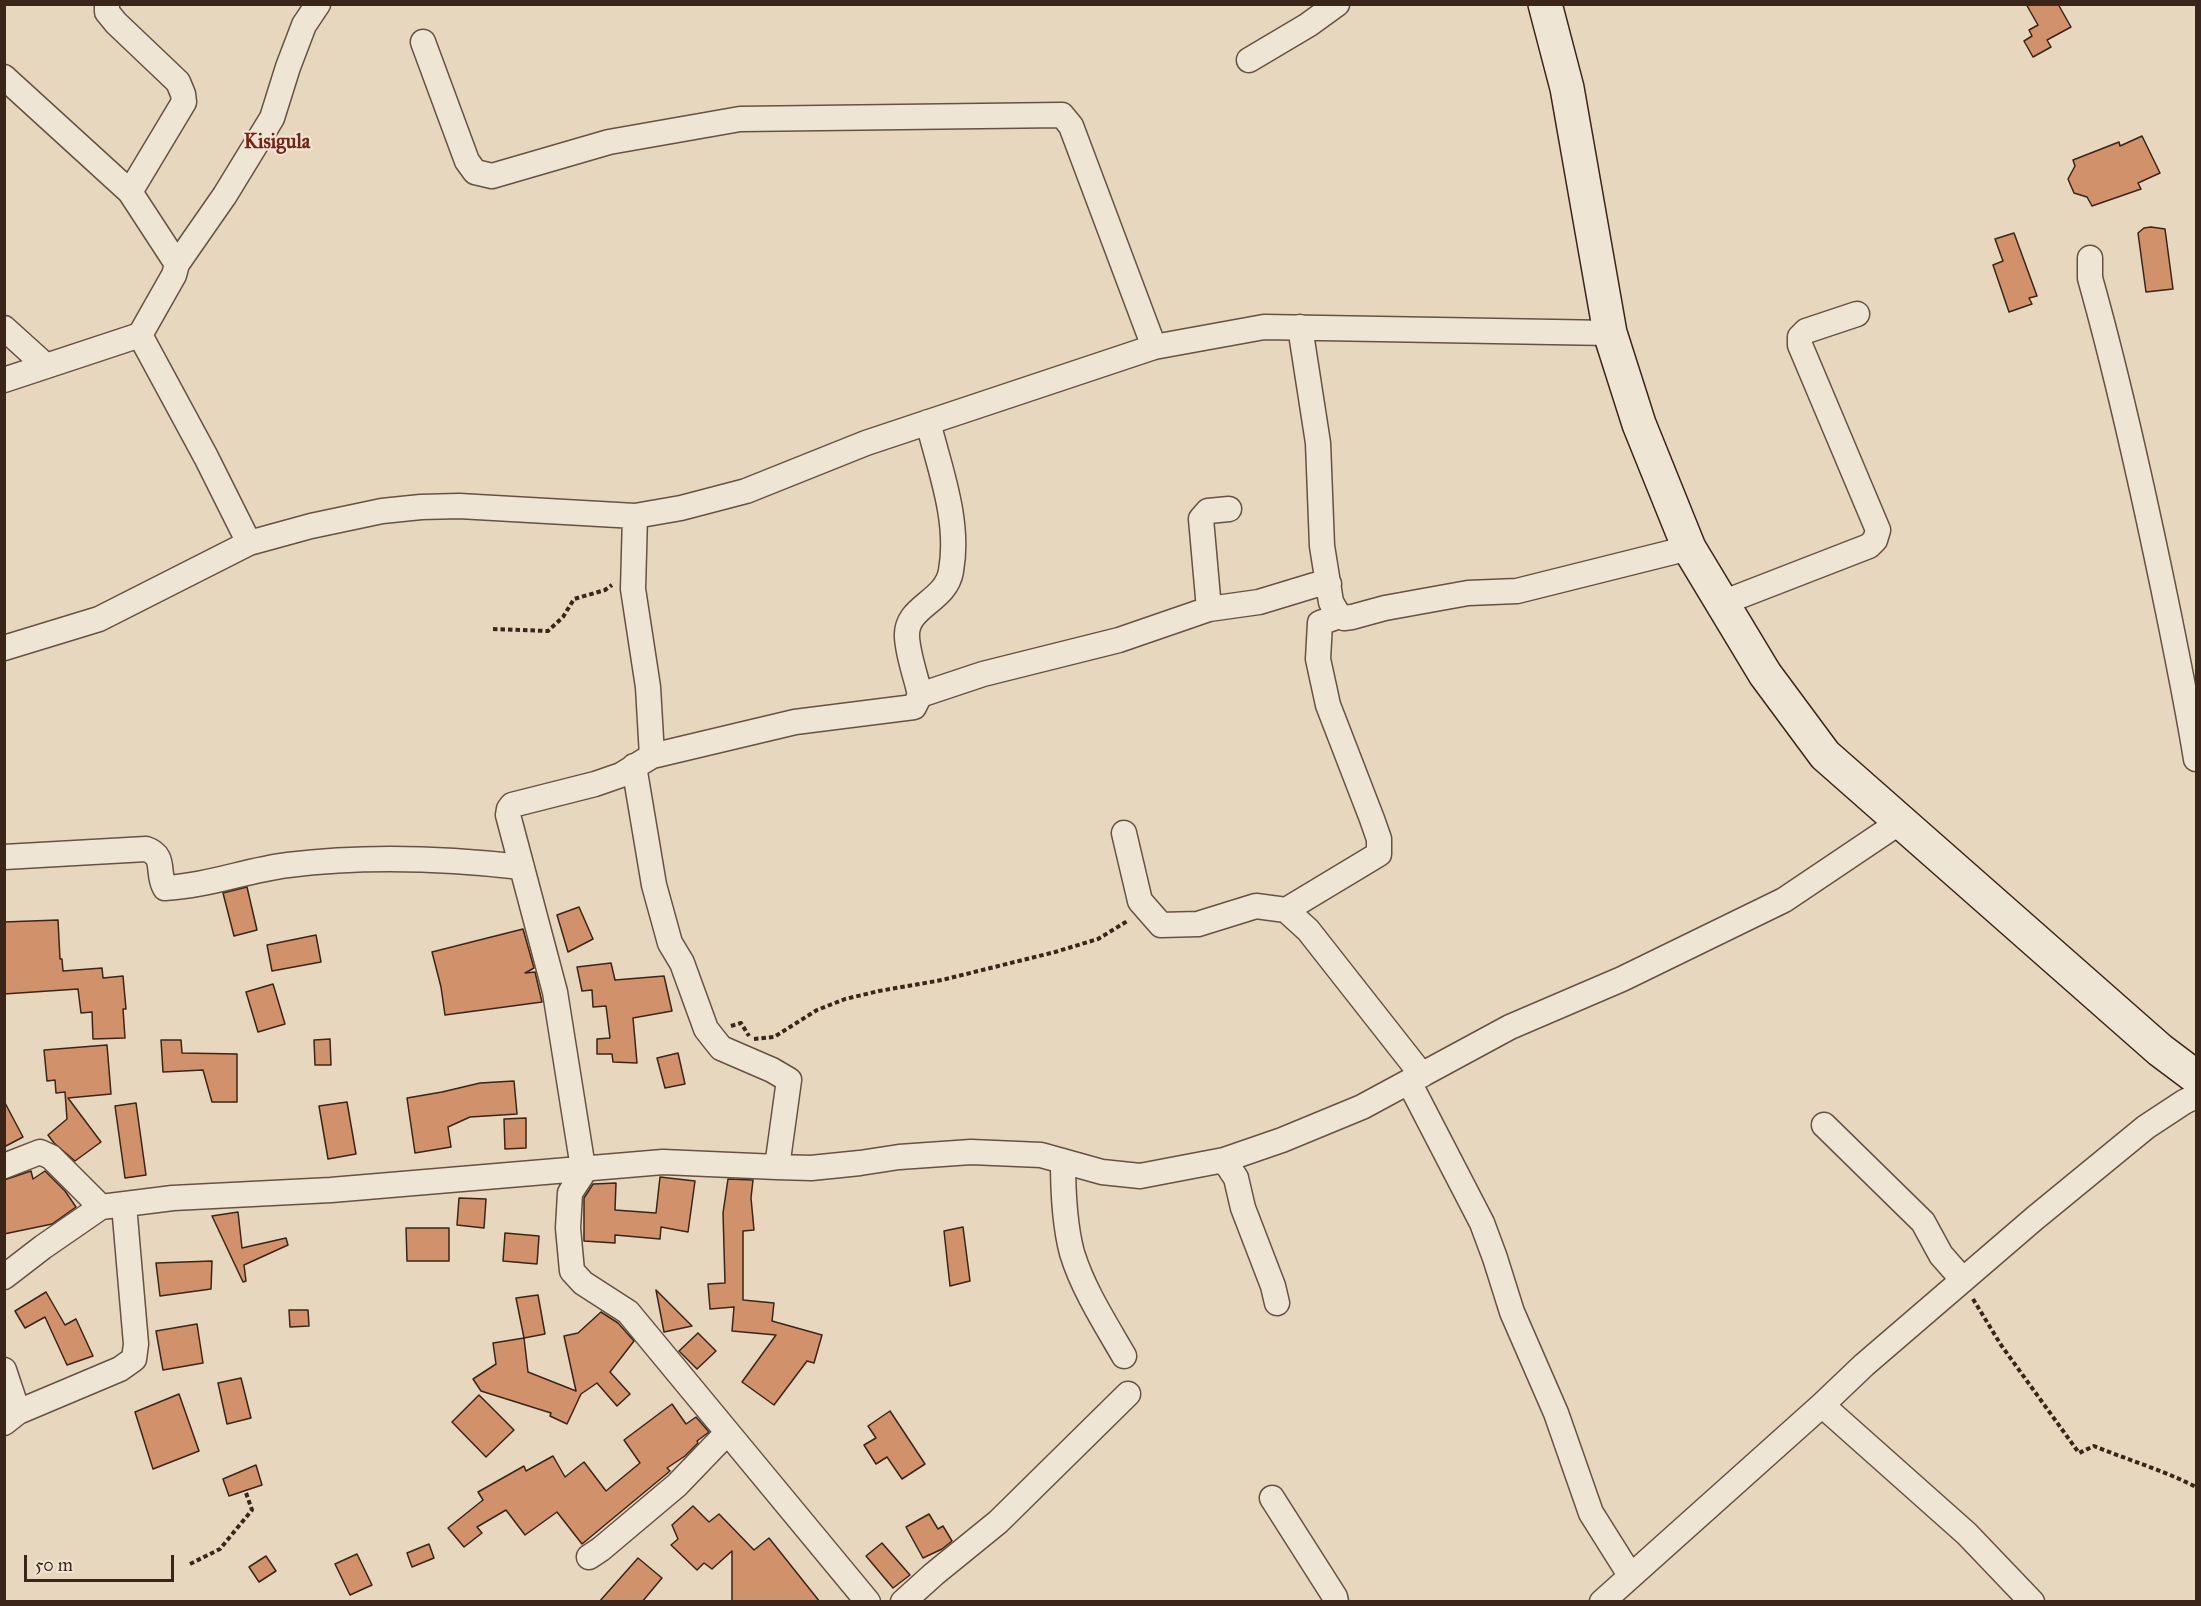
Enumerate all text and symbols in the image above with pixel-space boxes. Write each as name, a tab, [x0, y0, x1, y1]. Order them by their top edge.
district label: Kisigula	[244, 131, 310, 155]
scale bar	[27, 1543, 177, 1581]
text: 50 m	[35, 1554, 73, 1576]

